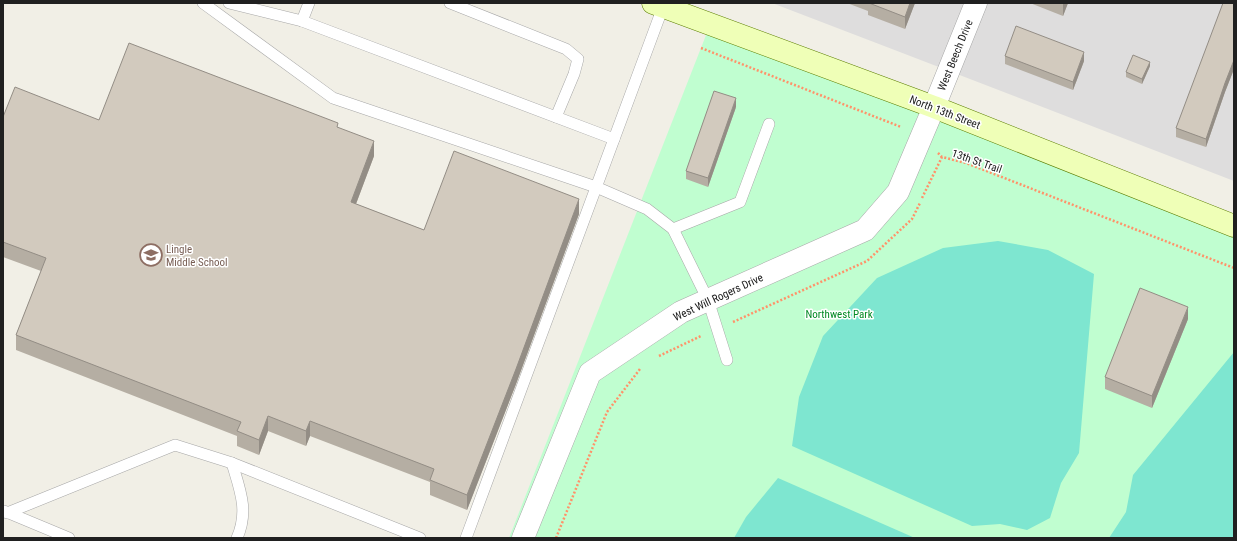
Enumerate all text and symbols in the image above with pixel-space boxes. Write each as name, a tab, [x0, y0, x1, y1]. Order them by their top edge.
street label: West Beech Drive	[935, 18, 976, 93]
street label: North 13th Street	[908, 93, 982, 132]
street label: 13th St Trail	[950, 147, 1004, 176]
school or university icon: Lingle Middle School	[138, 242, 164, 268]
place label: Lingle Middle School	[166, 243, 228, 269]
street label: West Will Rogers Drive	[671, 271, 765, 324]
park label: Northwest Park	[805, 308, 873, 321]

